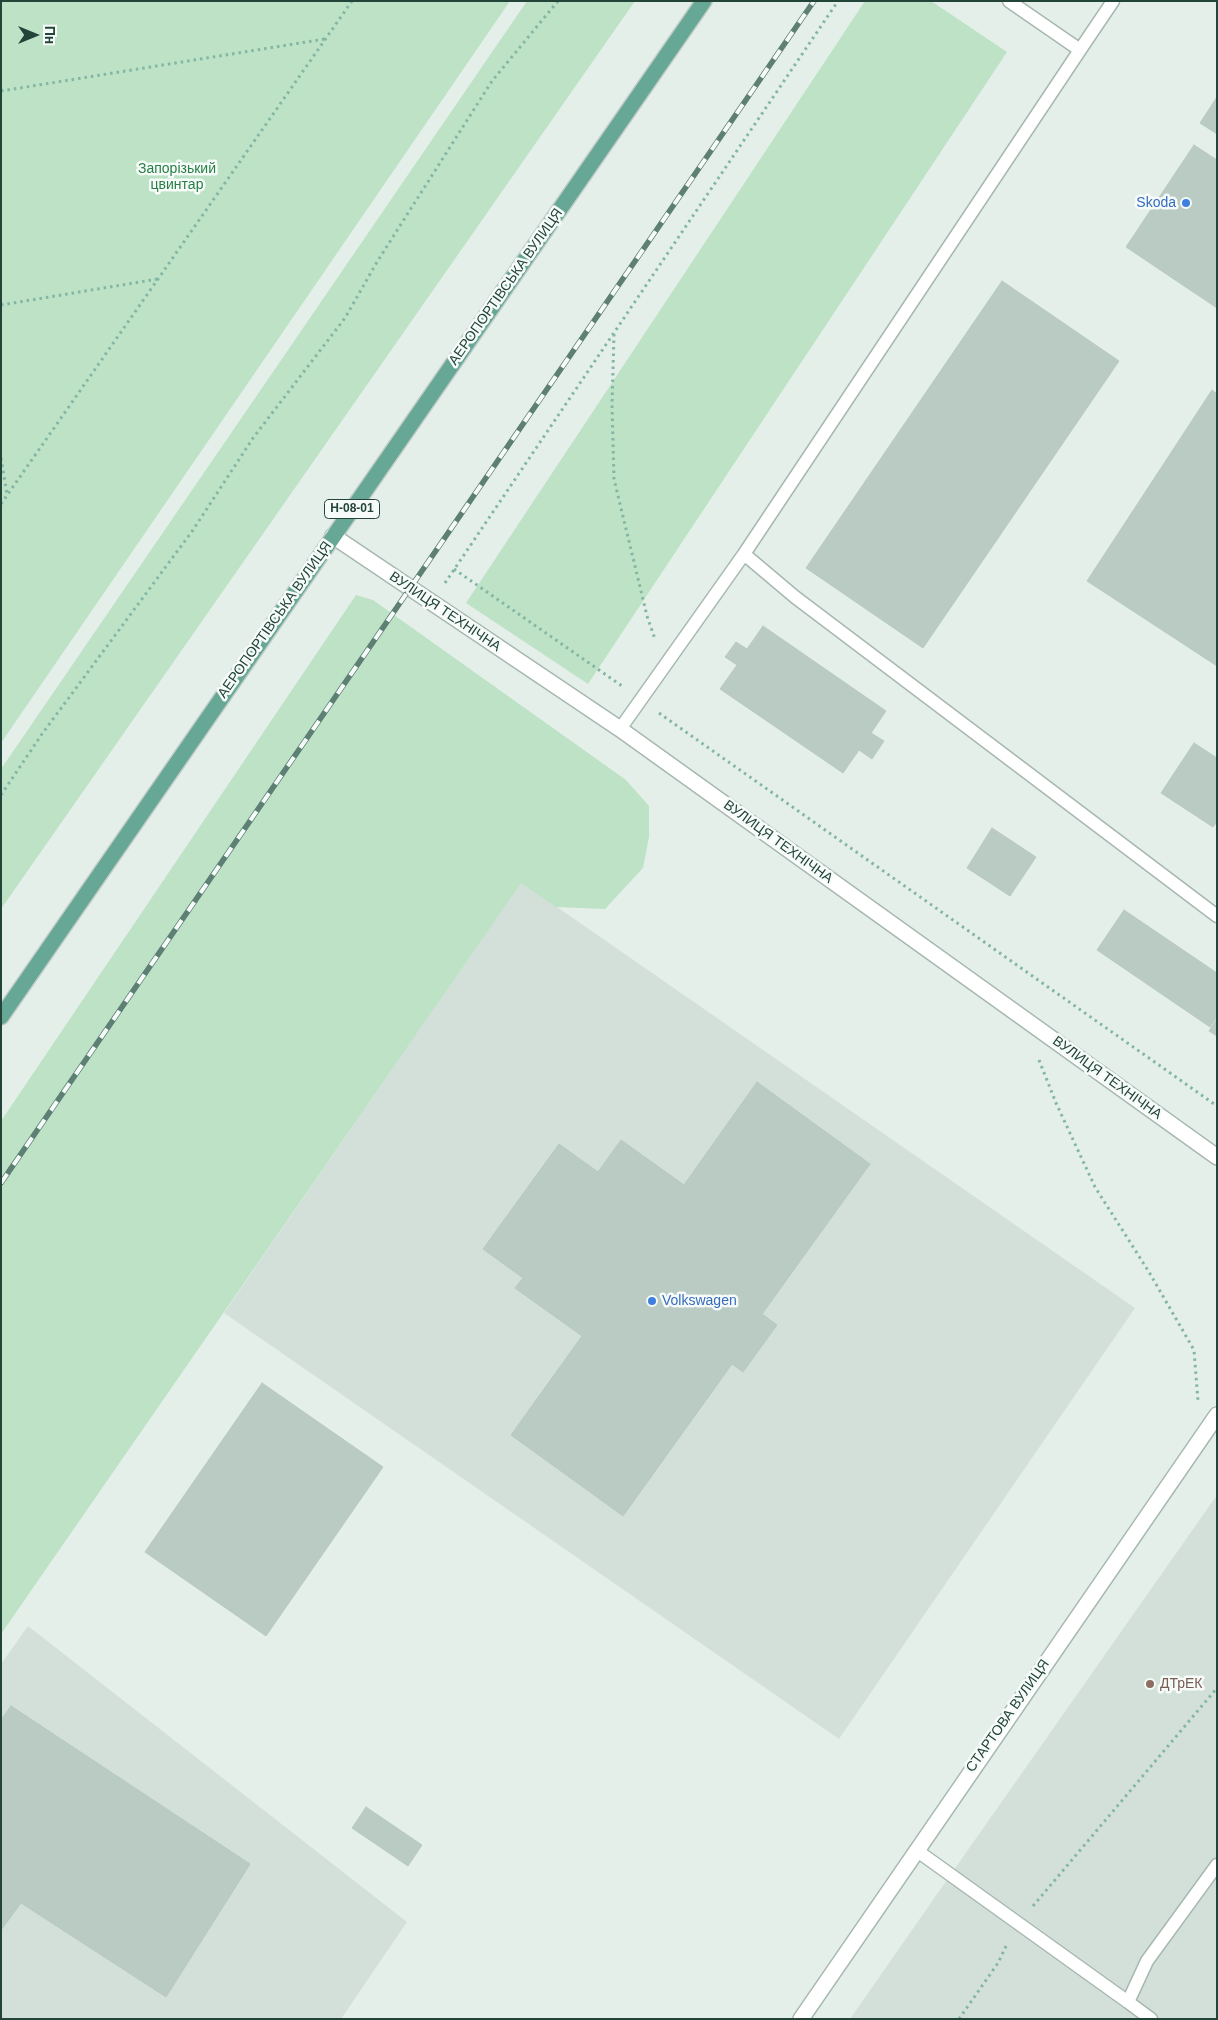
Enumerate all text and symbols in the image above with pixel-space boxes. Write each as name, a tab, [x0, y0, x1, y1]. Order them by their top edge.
north arrow	[10, 10, 60, 60]
text: Пн	[42, 26, 58, 44]
park label: Запорізький цвинтар	[138, 161, 216, 193]
place label: Skoda	[1136, 195, 1176, 211]
marker: Skoda	[1180, 197, 1192, 209]
street label: АЕРОПОРТІВСЬКА ВУЛИЦЯ	[445, 205, 567, 369]
road number: Н-08-01	[324, 499, 380, 518]
street label: АЕРОПОРТІВСЬКА ВУЛИЦЯ	[214, 538, 336, 702]
street label: ВУЛИЦЯ ТЕХНІЧНА	[386, 568, 504, 656]
street label: ВУЛИЦЯ ТЕХНІЧНА	[720, 797, 836, 887]
street label: ВУЛИЦЯ ТЕХНІЧНА	[1049, 1033, 1165, 1123]
place label: Volkswagen	[662, 1293, 737, 1309]
marker: Volkswagen	[646, 1295, 658, 1307]
street label: СТАРТОВА ВУЛИЦЯ	[963, 1656, 1053, 1776]
place label: ДТрЕК	[1160, 1676, 1203, 1692]
marker: ДТрЕК	[1144, 1678, 1156, 1690]

